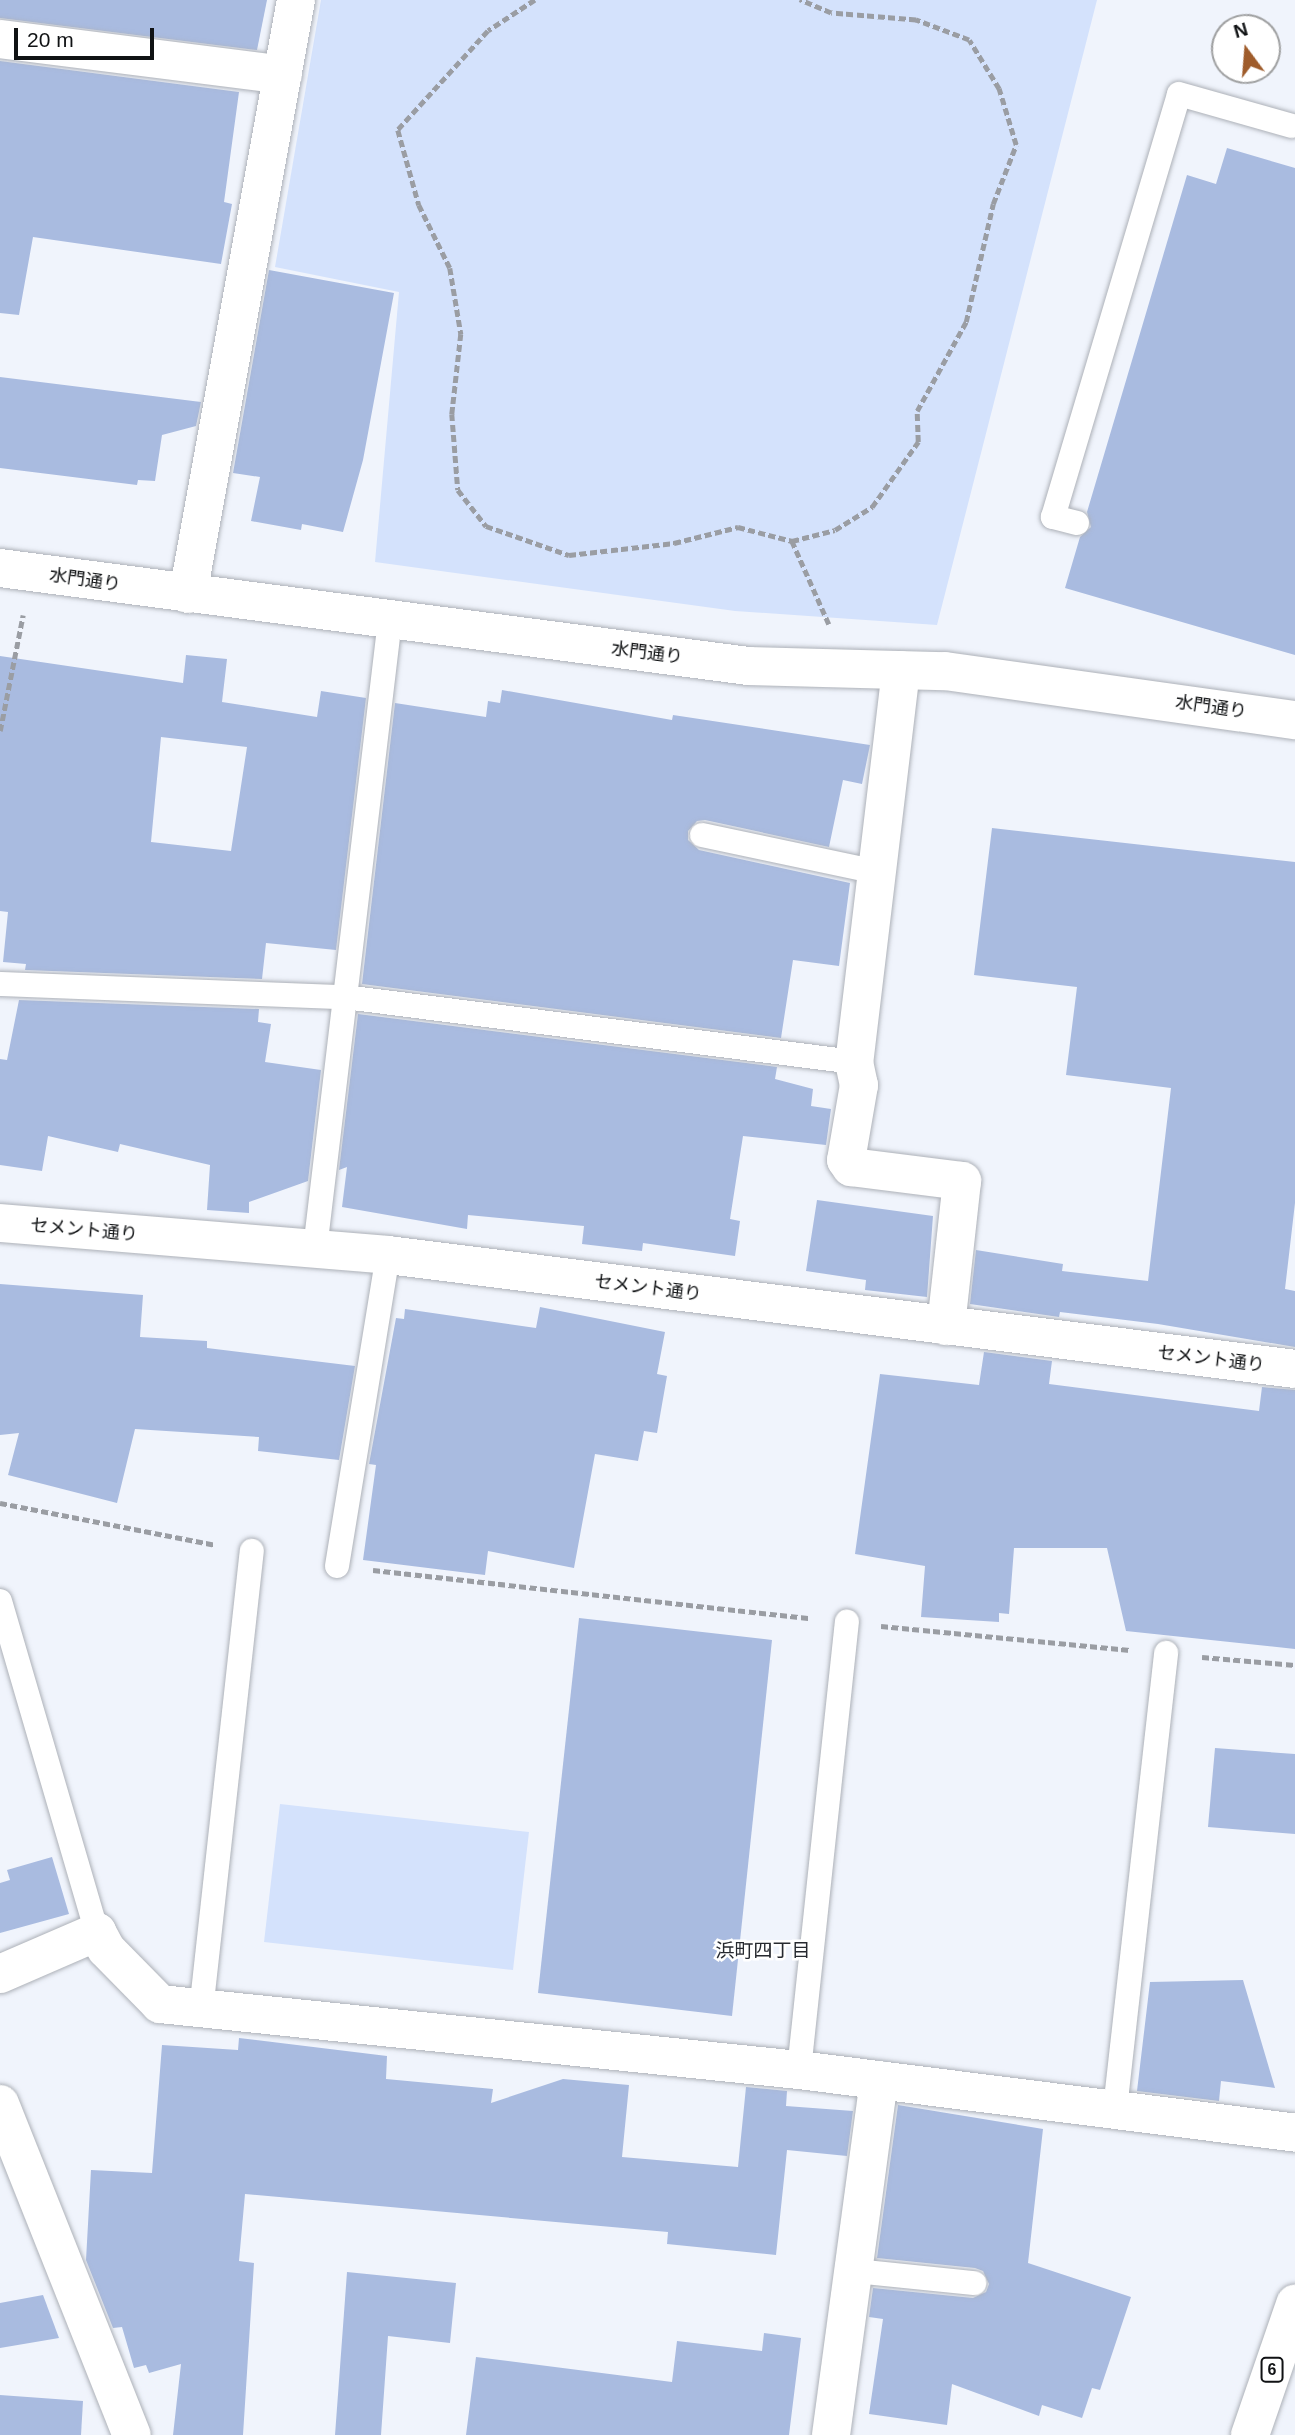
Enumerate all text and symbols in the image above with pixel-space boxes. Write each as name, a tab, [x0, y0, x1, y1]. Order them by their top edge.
scale bar	[18, 14, 158, 58]
north arrow	[1211, 14, 1281, 84]
text: N	[1231, 18, 1250, 42]
text: 20 m	[27, 28, 74, 51]
street label: 水門通り	[48, 564, 122, 596]
street label: 水門通り	[610, 638, 684, 668]
street label: 水門通り	[1174, 691, 1248, 723]
street label: セメント通り	[29, 1215, 139, 1245]
street label: セメント通り	[593, 1271, 703, 1305]
street label: セメント通り	[1156, 1342, 1266, 1376]
district label: 浜町四丁目	[716, 1940, 810, 1962]
road number: 6	[1260, 2358, 1284, 2382]

